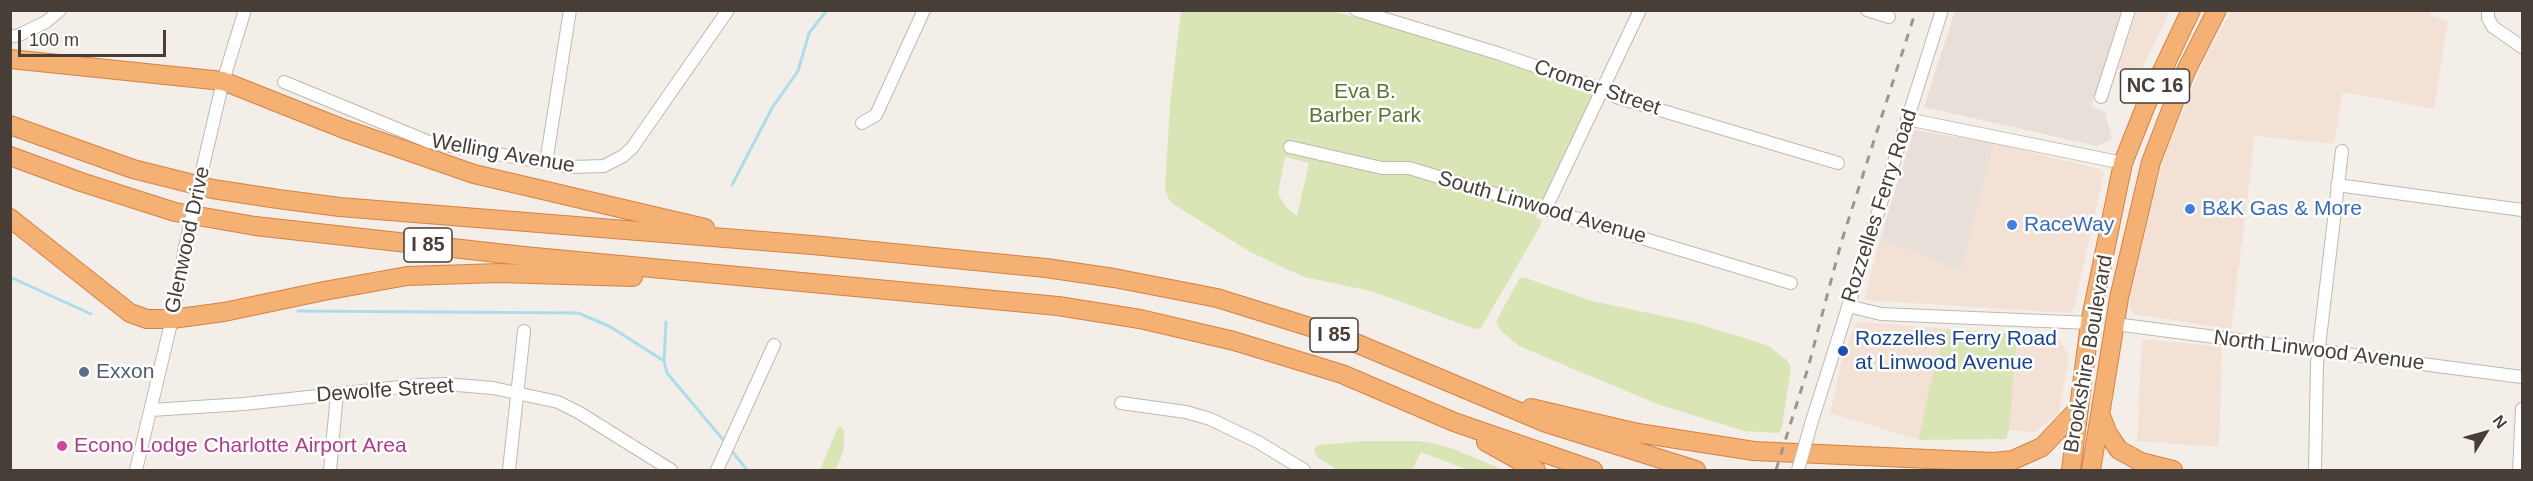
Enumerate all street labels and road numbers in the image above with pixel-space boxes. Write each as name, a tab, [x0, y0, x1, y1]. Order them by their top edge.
street label: Cromer Street	[1531, 55, 1663, 121]
road number: NC 16	[2120, 69, 2190, 103]
street label: Rozzelles Ferry Road	[1837, 106, 1923, 306]
street label: Welling Avenue	[429, 129, 577, 179]
street label: Glenwood Drive	[160, 164, 216, 316]
street label: South Linwood Avenue	[1435, 166, 1649, 250]
road number: I 85	[404, 228, 452, 262]
street label: Brookshire Boulevard	[2059, 253, 2119, 455]
road number: I 85	[1310, 318, 1358, 352]
street label: North Linwood Avenue	[2212, 326, 2426, 376]
street label: Dewolfe Street	[315, 374, 455, 408]

